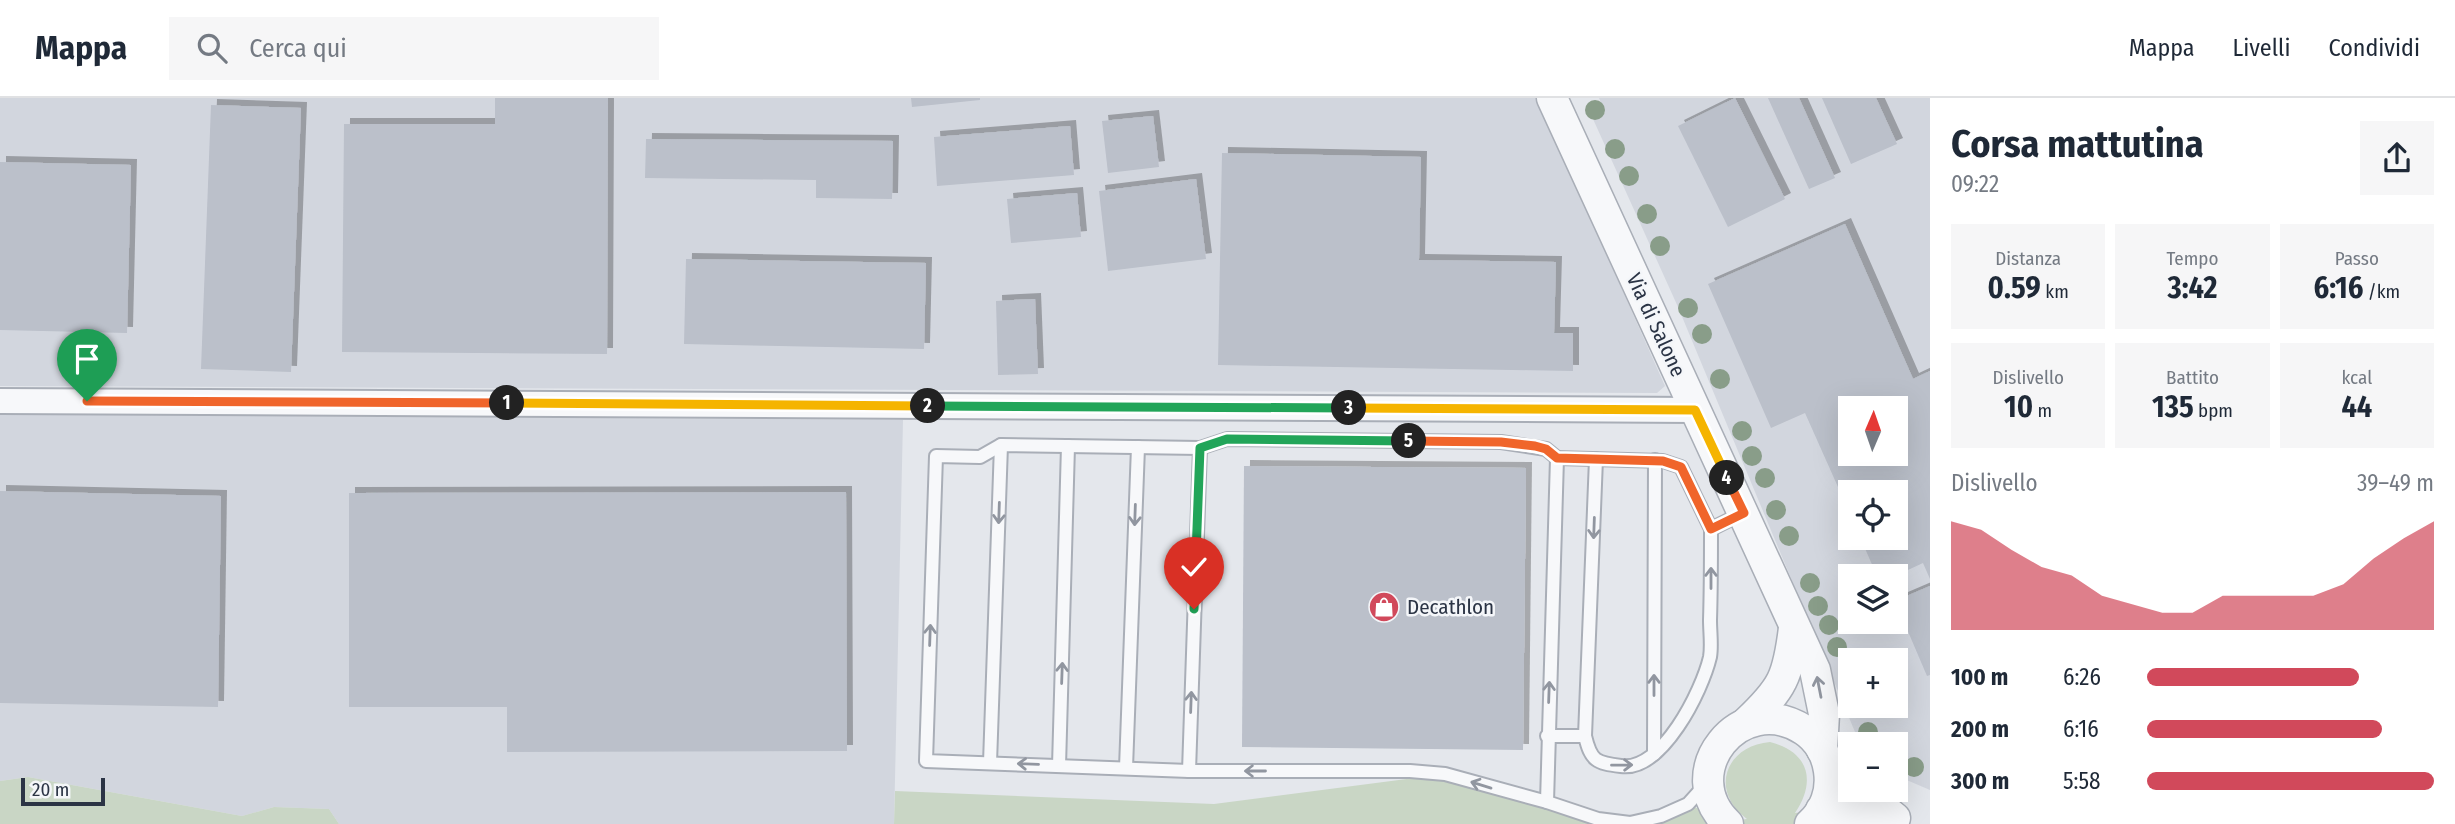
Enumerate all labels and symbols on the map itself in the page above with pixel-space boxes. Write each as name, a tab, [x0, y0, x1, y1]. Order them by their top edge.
street label: Via di Salone	[1621, 269, 1691, 381]
pin	[57, 329, 117, 401]
pin: 1	[490, 386, 524, 420]
pin: 2	[911, 388, 946, 424]
pin: 3	[1332, 390, 1366, 426]
north arrow	[1838, 396, 1908, 466]
pin: 5	[1392, 424, 1426, 458]
pin: 4	[1710, 460, 1744, 496]
one-way arrow	[992, 501, 1006, 524]
one-way arrow	[1129, 504, 1142, 527]
one-way arrow	[1587, 516, 1600, 539]
pin	[1164, 537, 1224, 609]
one-way arrow	[1704, 567, 1718, 590]
shop icon: Decathlon	[1367, 590, 1401, 624]
place label: Decathlon	[1407, 594, 1494, 620]
one-way arrow	[924, 624, 937, 647]
one-way arrow	[1055, 662, 1068, 685]
one-way arrow	[1647, 674, 1661, 697]
one-way arrow	[1811, 676, 1825, 699]
one-way arrow	[1542, 681, 1555, 704]
one-way arrow	[1185, 691, 1198, 714]
one-way arrow	[1016, 758, 1039, 771]
one-way arrow	[1610, 758, 1633, 772]
one-way arrow	[1244, 764, 1267, 778]
scale bar	[21, 775, 105, 807]
one-way arrow	[1470, 778, 1492, 791]

